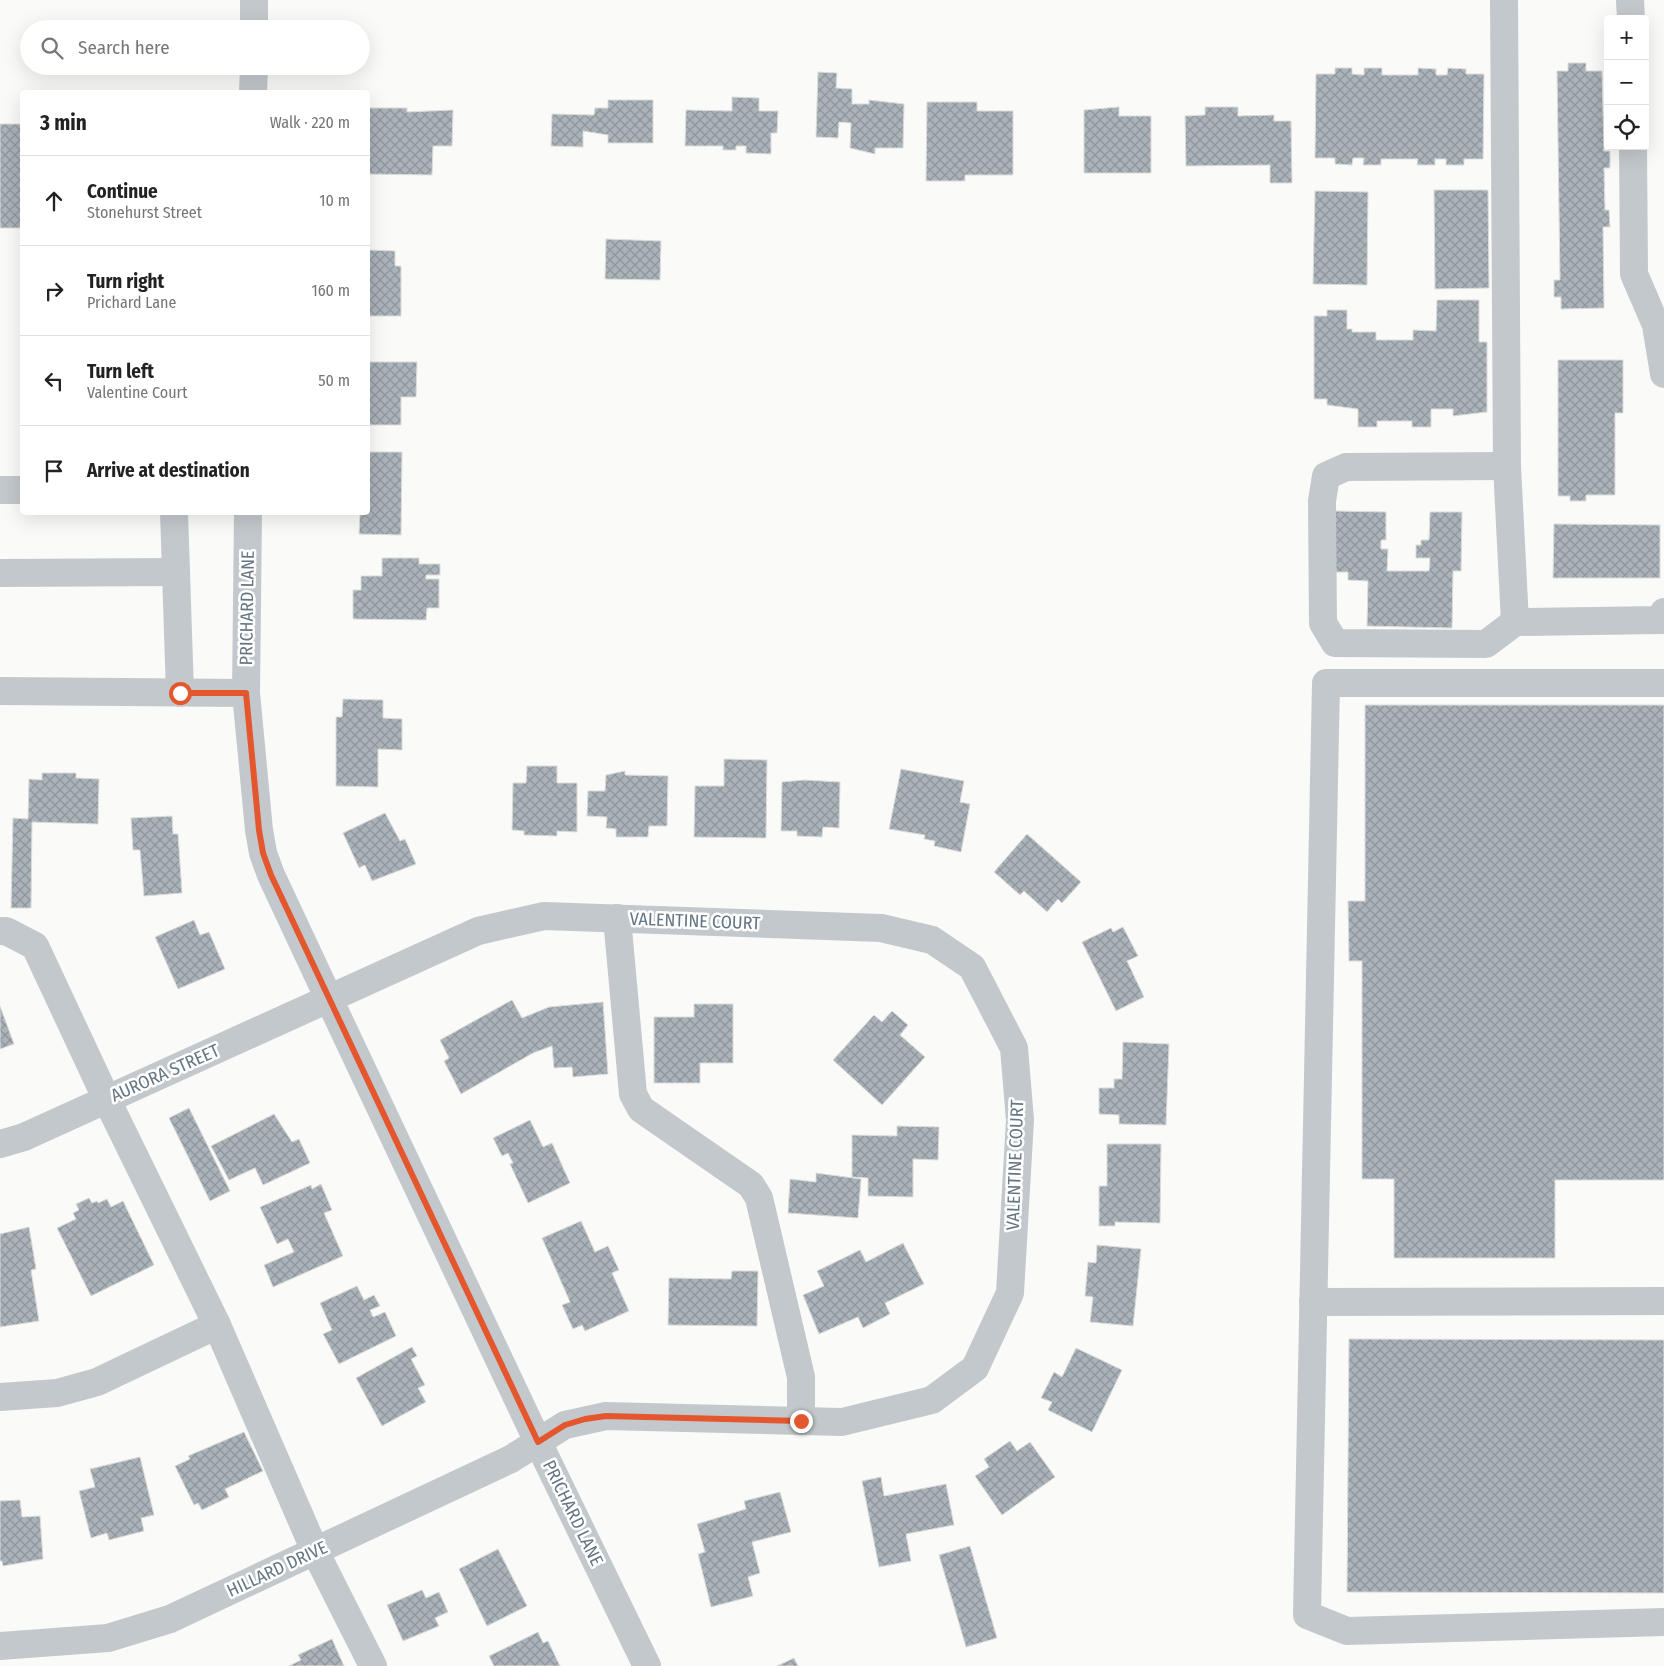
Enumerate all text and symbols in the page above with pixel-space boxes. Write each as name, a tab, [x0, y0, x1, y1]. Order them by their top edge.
map controls	[1604, 15, 1649, 150]
button: +	[1604, 15, 1649, 60]
search box	[20, 20, 370, 75]
icon: search	[38, 34, 66, 62]
text: Search here	[78, 36, 170, 59]
button: −	[1604, 60, 1649, 105]
button: locate	[1604, 105, 1649, 150]
text: 3 min	[40, 110, 87, 136]
text: Walk · 220 m	[270, 113, 350, 132]
text: Continue	[87, 180, 158, 203]
icon: ahead	[40, 187, 68, 215]
text: 10 m	[319, 191, 350, 210]
text: Stonehurst Street	[87, 203, 202, 222]
text: Turn right	[87, 270, 164, 293]
icon: right	[40, 277, 68, 305]
text: 160 m	[311, 281, 350, 300]
text: Prichard Lane	[87, 293, 176, 312]
text: Turn left	[87, 360, 154, 383]
icon: left	[40, 367, 68, 395]
text: 50 m	[318, 371, 350, 390]
text: Valentine Court	[87, 383, 187, 402]
icon: arrive	[40, 457, 68, 485]
text: Arrive at destination	[87, 459, 250, 482]
street label: PRICHARD LANE	[235, 550, 259, 666]
route start	[169, 682, 192, 705]
street label: VALENTINE COURT	[629, 908, 761, 934]
street label: AURORA STREET	[107, 1039, 223, 1107]
street label: VALENTINE COURT	[1002, 1099, 1028, 1231]
route end	[790, 1410, 813, 1433]
street label: PRICHARD LANE	[538, 1457, 608, 1569]
street label: HILLARD DRIVE	[223, 1536, 331, 1602]

